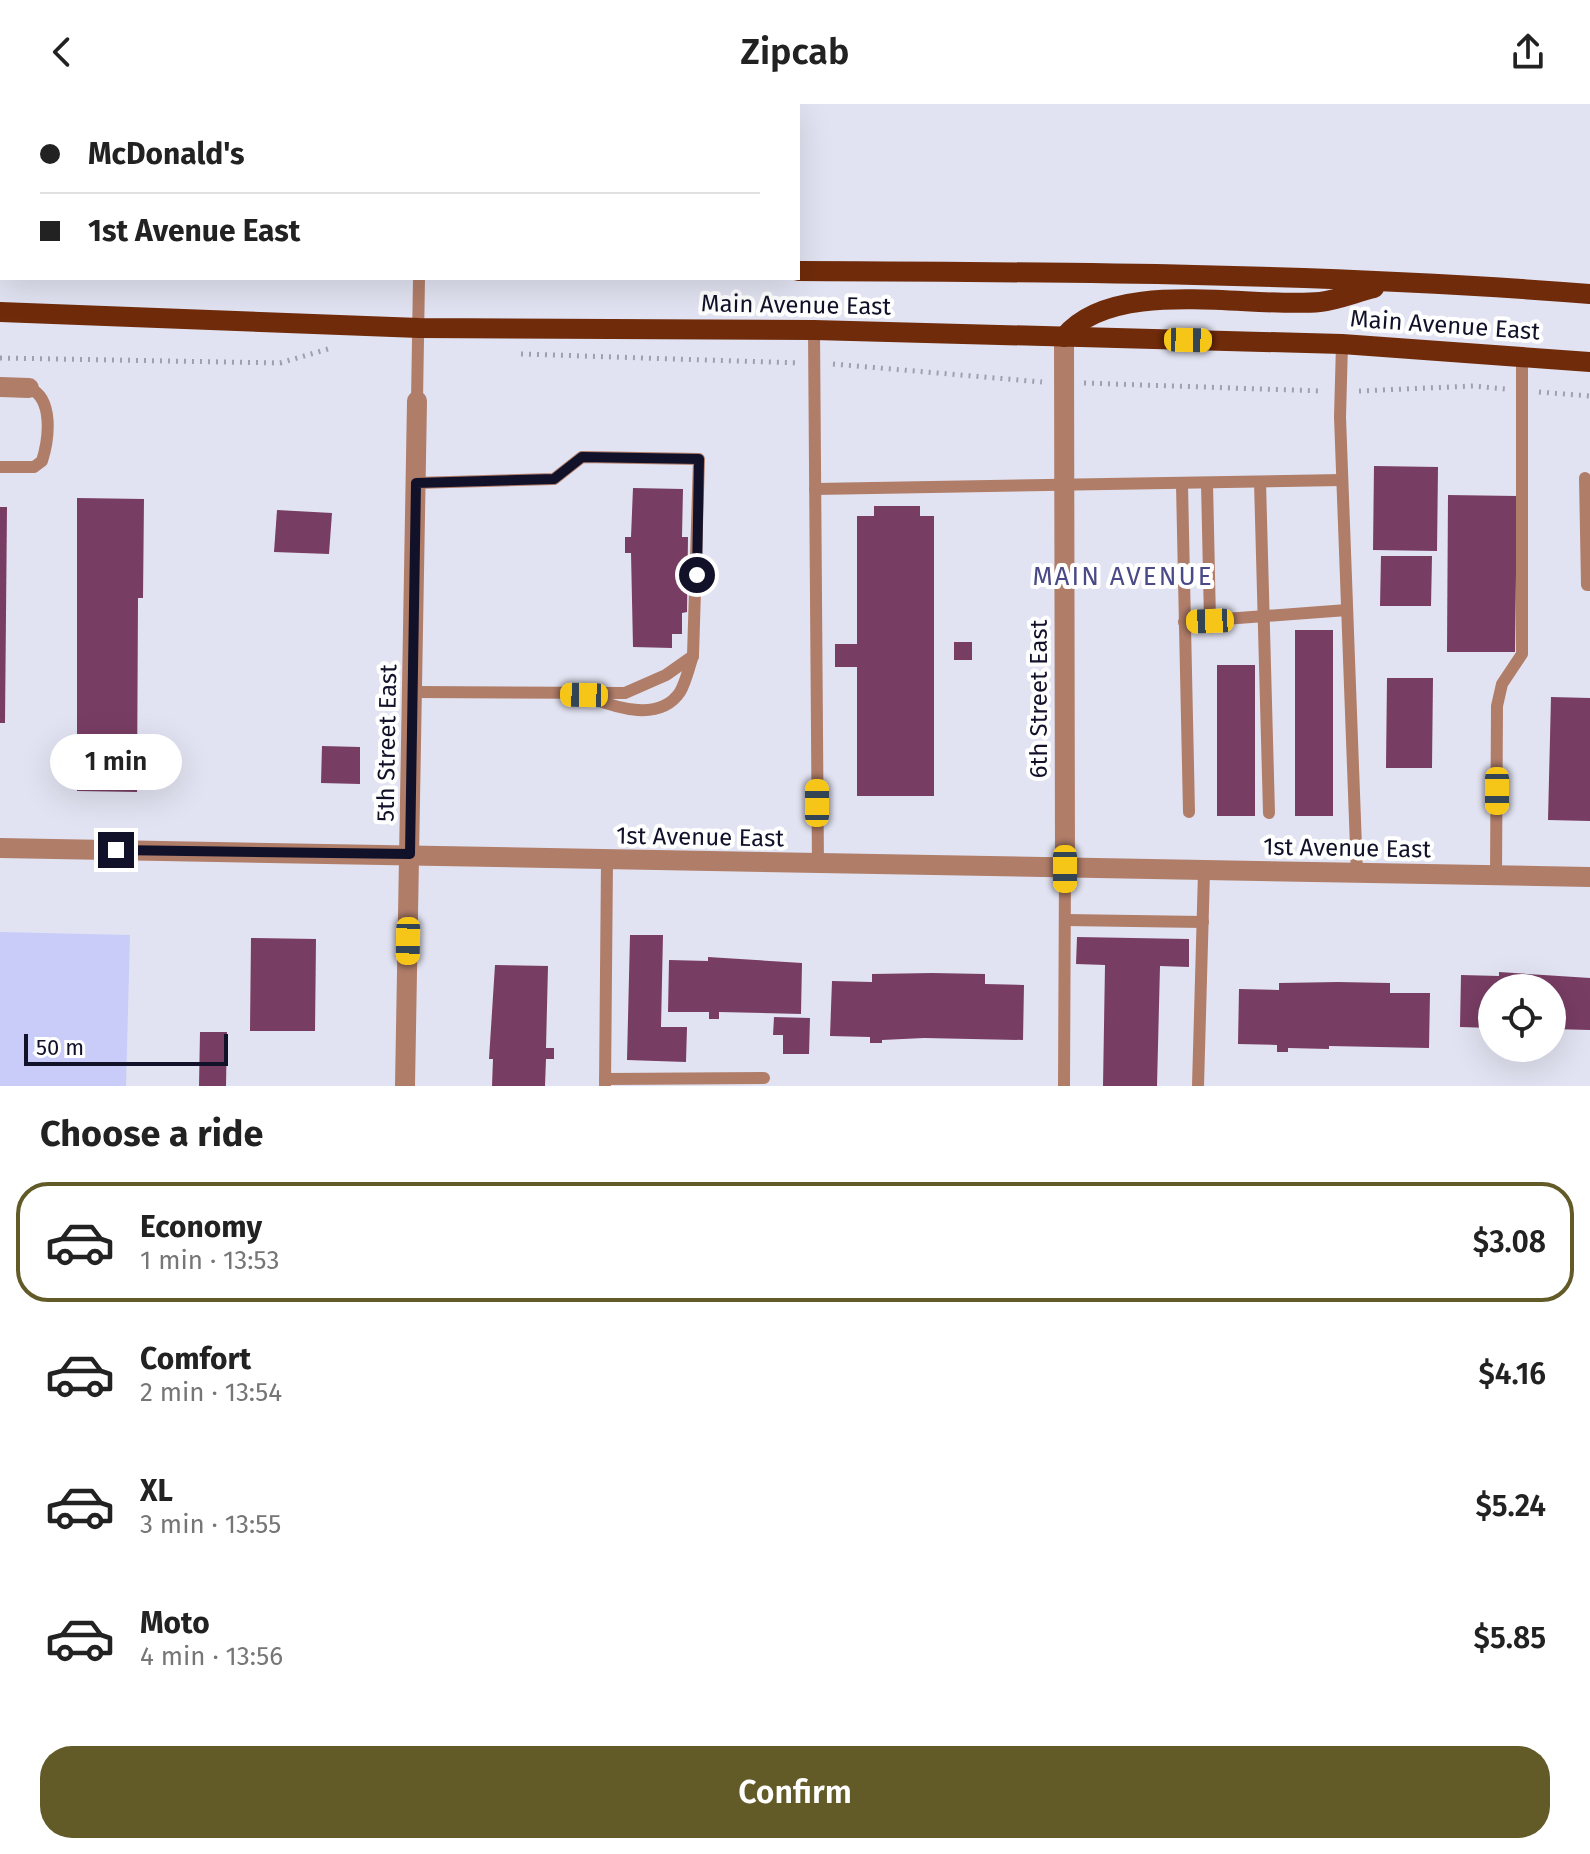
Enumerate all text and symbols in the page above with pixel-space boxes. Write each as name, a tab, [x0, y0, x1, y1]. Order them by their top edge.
icon: back	[40, 30, 84, 74]
text: Zipcab	[740, 30, 850, 74]
icon: share	[1506, 30, 1550, 74]
text: McDonald's	[88, 136, 245, 172]
text: 1st Avenue East	[88, 213, 300, 249]
street label: Main Avenue East	[701, 289, 892, 321]
street label: Main Avenue East	[1349, 304, 1541, 346]
car	[1164, 328, 1212, 352]
route start	[679, 557, 715, 593]
district label: MAIN AVENUE	[1032, 561, 1214, 592]
car	[1186, 608, 1234, 634]
street label: 6th Street East	[1025, 619, 1053, 778]
street label: 5th Street East	[372, 664, 402, 822]
car	[560, 683, 608, 707]
callout: 1 min	[50, 734, 182, 790]
text: 1 min	[85, 746, 147, 777]
car	[1485, 767, 1509, 815]
car	[805, 779, 829, 827]
street label: 1st Avenue East	[616, 822, 785, 852]
route end	[98, 832, 134, 868]
street label: 1st Avenue East	[1263, 833, 1432, 863]
car	[1053, 845, 1077, 893]
car	[396, 917, 420, 965]
map controls	[1478, 974, 1566, 1062]
button: locate	[1478, 974, 1566, 1062]
scale bar	[24, 1030, 228, 1066]
text: 50 m	[36, 1034, 84, 1061]
text: Choose a ride	[40, 1112, 263, 1156]
icon: car	[44, 1206, 116, 1278]
text: Economy	[140, 1209, 262, 1245]
text: $3.08	[1473, 1224, 1546, 1260]
text: 1 min · 13:53	[140, 1245, 279, 1276]
icon: car	[44, 1338, 116, 1410]
text: Comfort	[140, 1341, 251, 1377]
text: $4.16	[1478, 1356, 1546, 1392]
text: 2 min · 13:54	[140, 1377, 282, 1408]
icon: car	[44, 1470, 116, 1542]
text: XL	[140, 1473, 173, 1509]
text: $5.24	[1475, 1488, 1546, 1524]
text: 3 min · 13:55	[140, 1509, 281, 1540]
icon: car	[44, 1602, 116, 1674]
text: Moto	[140, 1605, 210, 1641]
text: $5.85	[1474, 1620, 1546, 1656]
text: 4 min · 13:56	[140, 1641, 283, 1672]
button: Confirm	[40, 1746, 1550, 1838]

